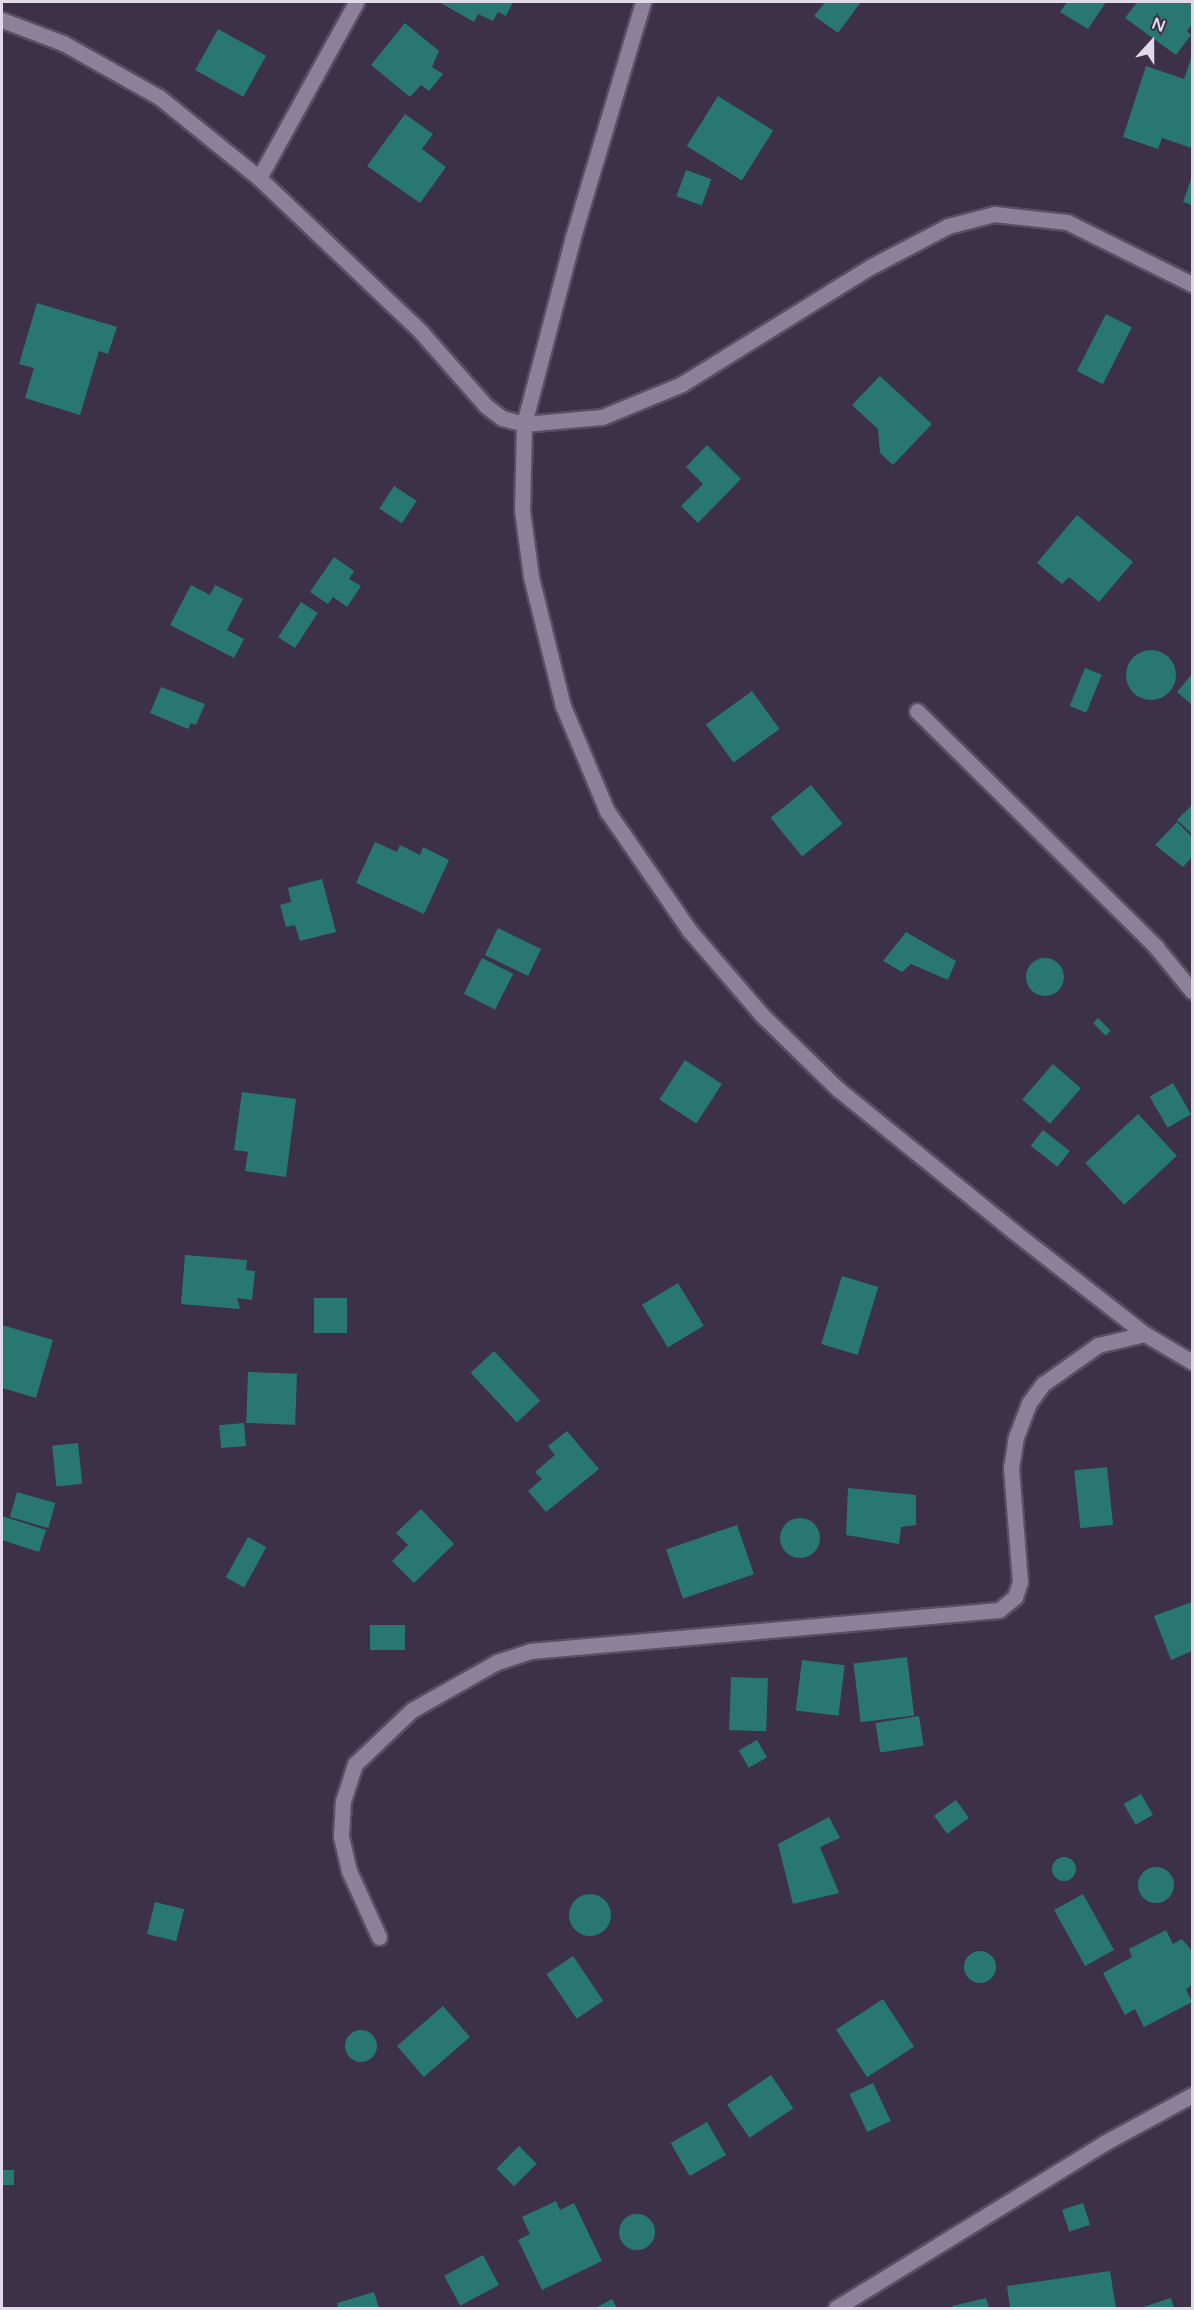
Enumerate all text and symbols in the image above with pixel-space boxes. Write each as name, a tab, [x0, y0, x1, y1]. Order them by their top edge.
north arrow	[1122, 12, 1182, 72]
text: N	[1149, 14, 1168, 37]

